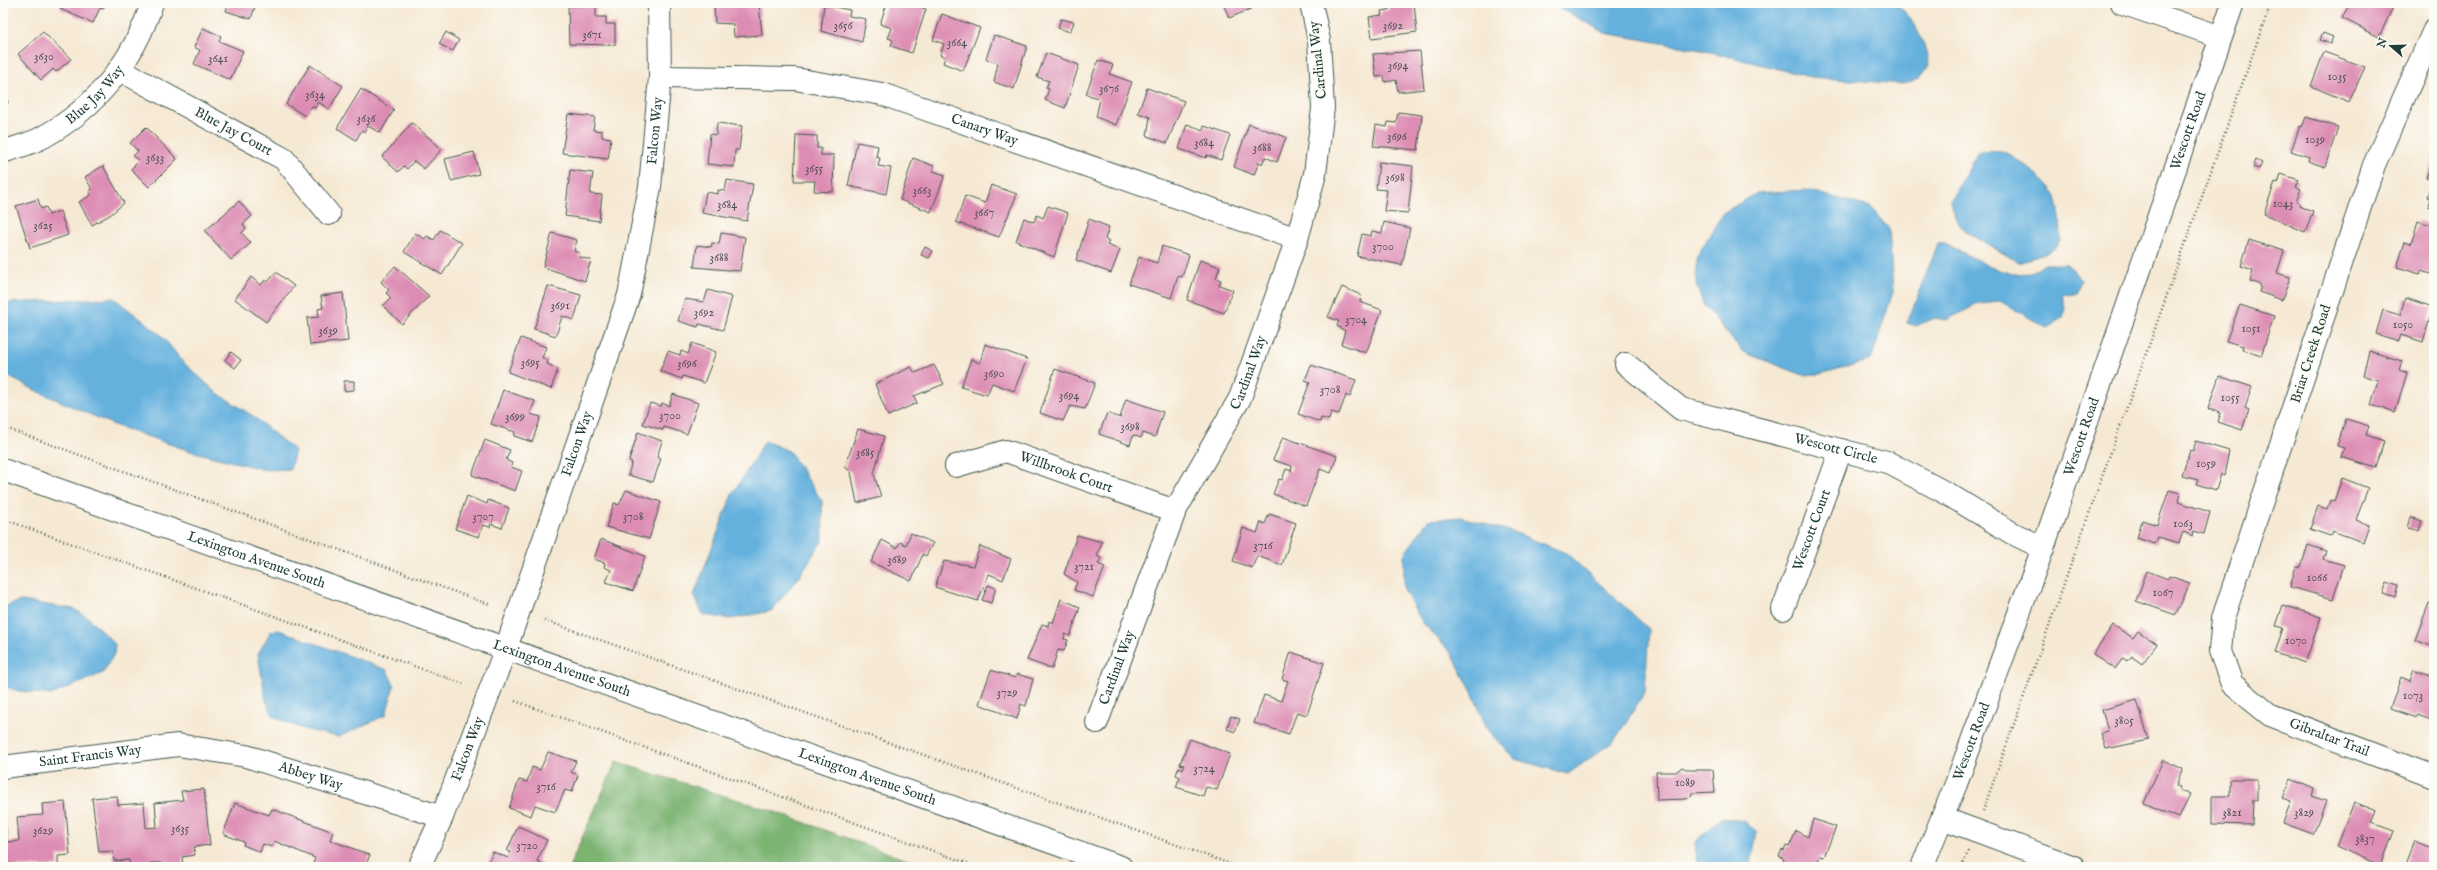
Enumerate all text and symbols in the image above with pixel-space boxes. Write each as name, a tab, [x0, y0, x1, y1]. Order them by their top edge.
house number: 3656	[834, 18, 853, 33]
house number: 3692	[1383, 18, 1404, 33]
street label: Cardinal Way	[1305, 20, 1331, 100]
north arrow	[2371, 26, 2411, 66]
house number: 3671	[582, 27, 602, 42]
house number: 3664	[947, 35, 967, 50]
text: N	[2374, 36, 2391, 51]
house number: 3630	[34, 49, 54, 64]
house number: 3641	[208, 51, 228, 66]
house number: 3694	[1388, 58, 1408, 73]
street label: Blue Jay Way	[62, 62, 128, 129]
house number: 1035	[2327, 69, 2347, 84]
house number: 3676	[1099, 81, 1120, 96]
house number: 3634	[305, 87, 325, 102]
street label: Wescott Road	[2166, 89, 2211, 172]
street label: Falcon Way	[643, 96, 667, 165]
street label: Blue Jay Court	[191, 103, 276, 160]
street label: Canary Way	[949, 110, 1021, 150]
house number: 3636	[356, 111, 376, 126]
house number: 3696	[1387, 129, 1408, 144]
house number: 1039	[2305, 132, 2325, 147]
house number: 3684	[1194, 135, 1214, 150]
house number: 3688	[1253, 140, 1272, 155]
house number: 3633	[146, 150, 164, 165]
house number: 3655	[805, 161, 824, 176]
house number: 3698	[1385, 170, 1405, 185]
house number: 3663	[912, 183, 932, 198]
house number: 1043	[2273, 196, 2293, 211]
house number: 3684	[717, 197, 737, 212]
house number: 3667	[974, 205, 994, 220]
house number: 3625	[33, 218, 53, 233]
house number: 3700	[1372, 239, 1394, 254]
house number: 3688	[710, 250, 729, 265]
house number: 3691	[550, 298, 570, 313]
street label: Briar Creek Road	[2287, 302, 2336, 406]
house number: 3692	[694, 305, 715, 320]
house number: 3704	[1345, 312, 1367, 327]
house number: 1050	[2393, 317, 2413, 332]
house number: 1051	[2241, 321, 2261, 336]
house number: 3639	[318, 323, 338, 338]
street label: Cardinal Way	[1226, 333, 1271, 413]
house number: 3695	[520, 355, 540, 370]
house number: 3696	[677, 356, 698, 371]
house number: 3690	[984, 366, 1004, 381]
house number: 3708	[1320, 382, 1341, 397]
house number: 3694	[1059, 388, 1079, 403]
house number: 1055	[2220, 390, 2240, 405]
street label: Wescott Road	[2060, 395, 2104, 478]
house number: 3700	[659, 408, 681, 423]
house number: 3699	[505, 409, 525, 424]
street label: Falcon Way	[557, 409, 597, 479]
house number: 3698	[1120, 419, 1140, 434]
street label: Wescott Circle	[1792, 430, 1880, 468]
house number: 3685	[856, 445, 875, 460]
street label: Willbrook Court	[1017, 448, 1115, 497]
house number: 1059	[2196, 456, 2216, 471]
street label: Wescott Court	[1789, 487, 1835, 573]
house number: 3707	[472, 509, 494, 524]
house number: 3708	[623, 509, 644, 524]
house number: 1063	[2173, 516, 2193, 531]
street label: Lexington Avenue South	[185, 527, 328, 593]
house number: 3716	[1253, 538, 1274, 553]
house number: 3689	[887, 552, 907, 567]
house number: 3721	[1074, 559, 1094, 574]
house number: 1066	[2307, 570, 2328, 585]
house number: 1067	[2153, 585, 2173, 600]
street label: Cardinal Way	[1095, 628, 1139, 707]
house number: 1070	[2285, 633, 2307, 648]
street label: Lexington Avenue South	[490, 636, 634, 701]
house number: 3729	[997, 685, 1017, 700]
house number: 1073	[2403, 688, 2423, 703]
street label: Wescott Road	[1949, 699, 1994, 783]
house number: 3805	[2114, 713, 2134, 728]
street label: Falcon Way	[447, 714, 488, 784]
street label: Gibraltar Trail	[2287, 714, 2372, 761]
street label: Saint Francis Way	[38, 741, 143, 771]
street label: Lexington Avenue South	[796, 744, 939, 810]
street label: Abbey Way	[275, 757, 345, 795]
house number: 3724	[1193, 761, 1215, 776]
house number: 1089	[1675, 775, 1695, 790]
house number: 3716	[536, 779, 557, 794]
house number: 3821	[2222, 805, 2242, 820]
house number: 3829	[2294, 805, 2314, 820]
house number: 3635	[171, 821, 190, 836]
house number: 3629	[33, 823, 53, 838]
house number: 3837	[2355, 831, 2375, 846]
house number: 3720	[516, 838, 538, 853]

